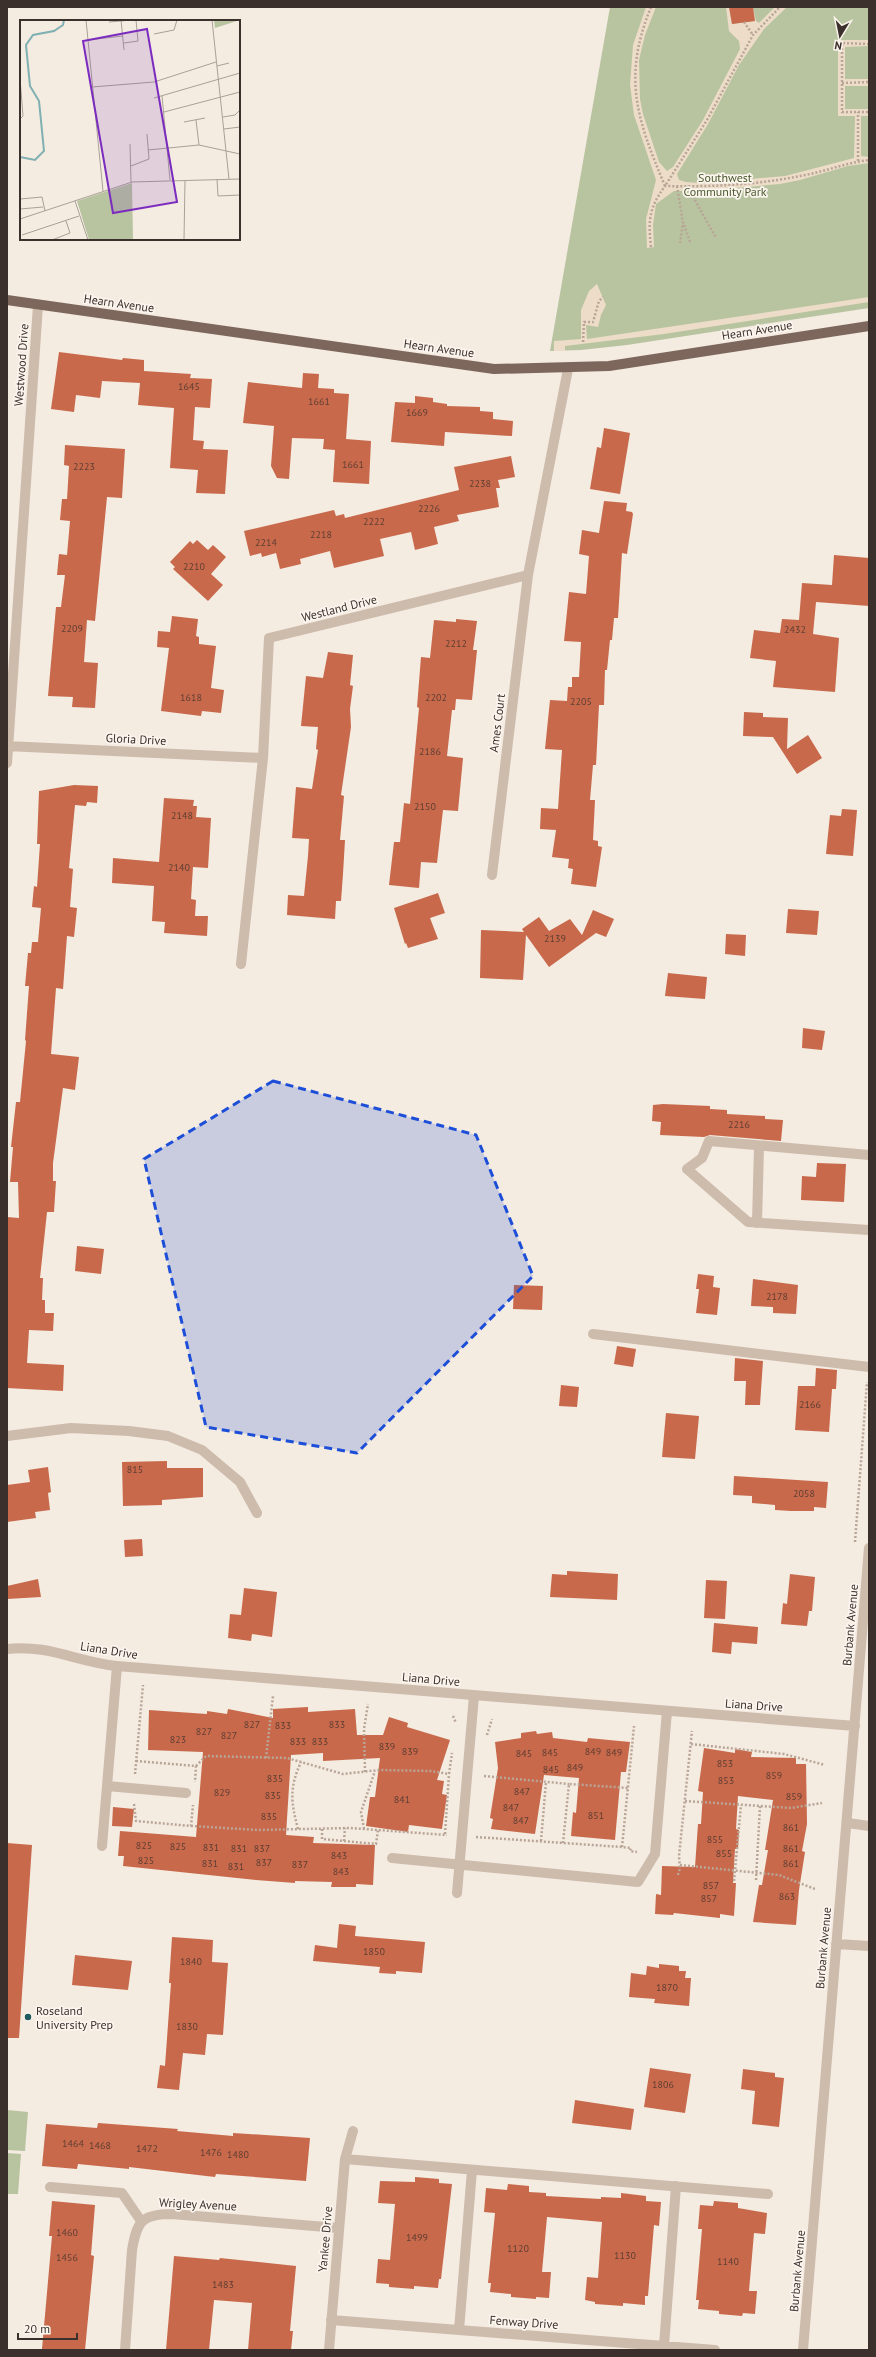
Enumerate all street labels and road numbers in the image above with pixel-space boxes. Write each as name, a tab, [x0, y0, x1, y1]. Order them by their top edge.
street label: Hearn Avenue	[83, 291, 155, 315]
street label: Hearn Avenue	[721, 317, 793, 343]
street label: Westwood Drive	[11, 323, 31, 407]
street label: Hearn Avenue	[403, 336, 475, 360]
street label: Westland Drive	[300, 591, 378, 625]
street label: Ames Court	[486, 693, 508, 753]
street label: Gloria Drive	[105, 730, 167, 748]
street label: Burbank Avenue	[839, 1583, 861, 1667]
street label: Liana Drive	[79, 1638, 139, 1662]
street label: Liana Drive	[401, 1669, 461, 1689]
street label: Liana Drive	[725, 1695, 783, 1715]
street label: Burbank Avenue	[812, 1906, 834, 1990]
street label: Wrigley Avenue	[159, 2194, 237, 2214]
street label: Yankee Drive	[315, 2205, 335, 2273]
street label: Burbank Avenue	[786, 2229, 808, 2313]
street label: Fenway Drive	[489, 2312, 559, 2332]

